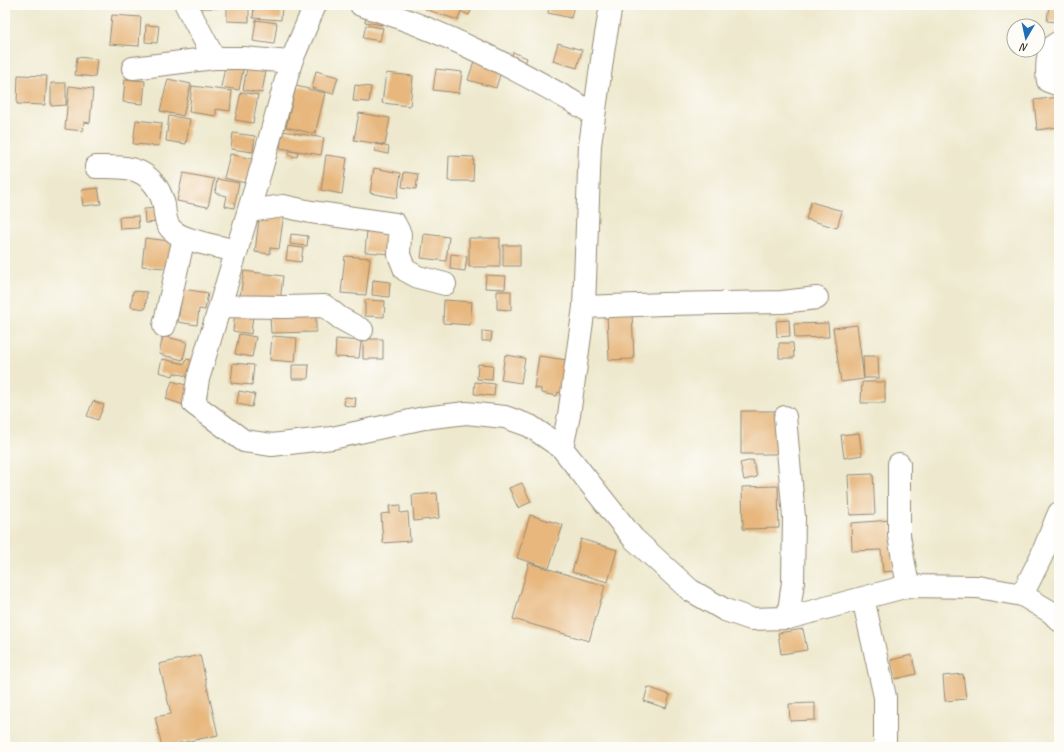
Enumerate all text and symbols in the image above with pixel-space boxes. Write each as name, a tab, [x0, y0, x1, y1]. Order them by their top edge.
north arrow	[1006, 18, 1046, 58]
text: N	[1018, 40, 1029, 55]

